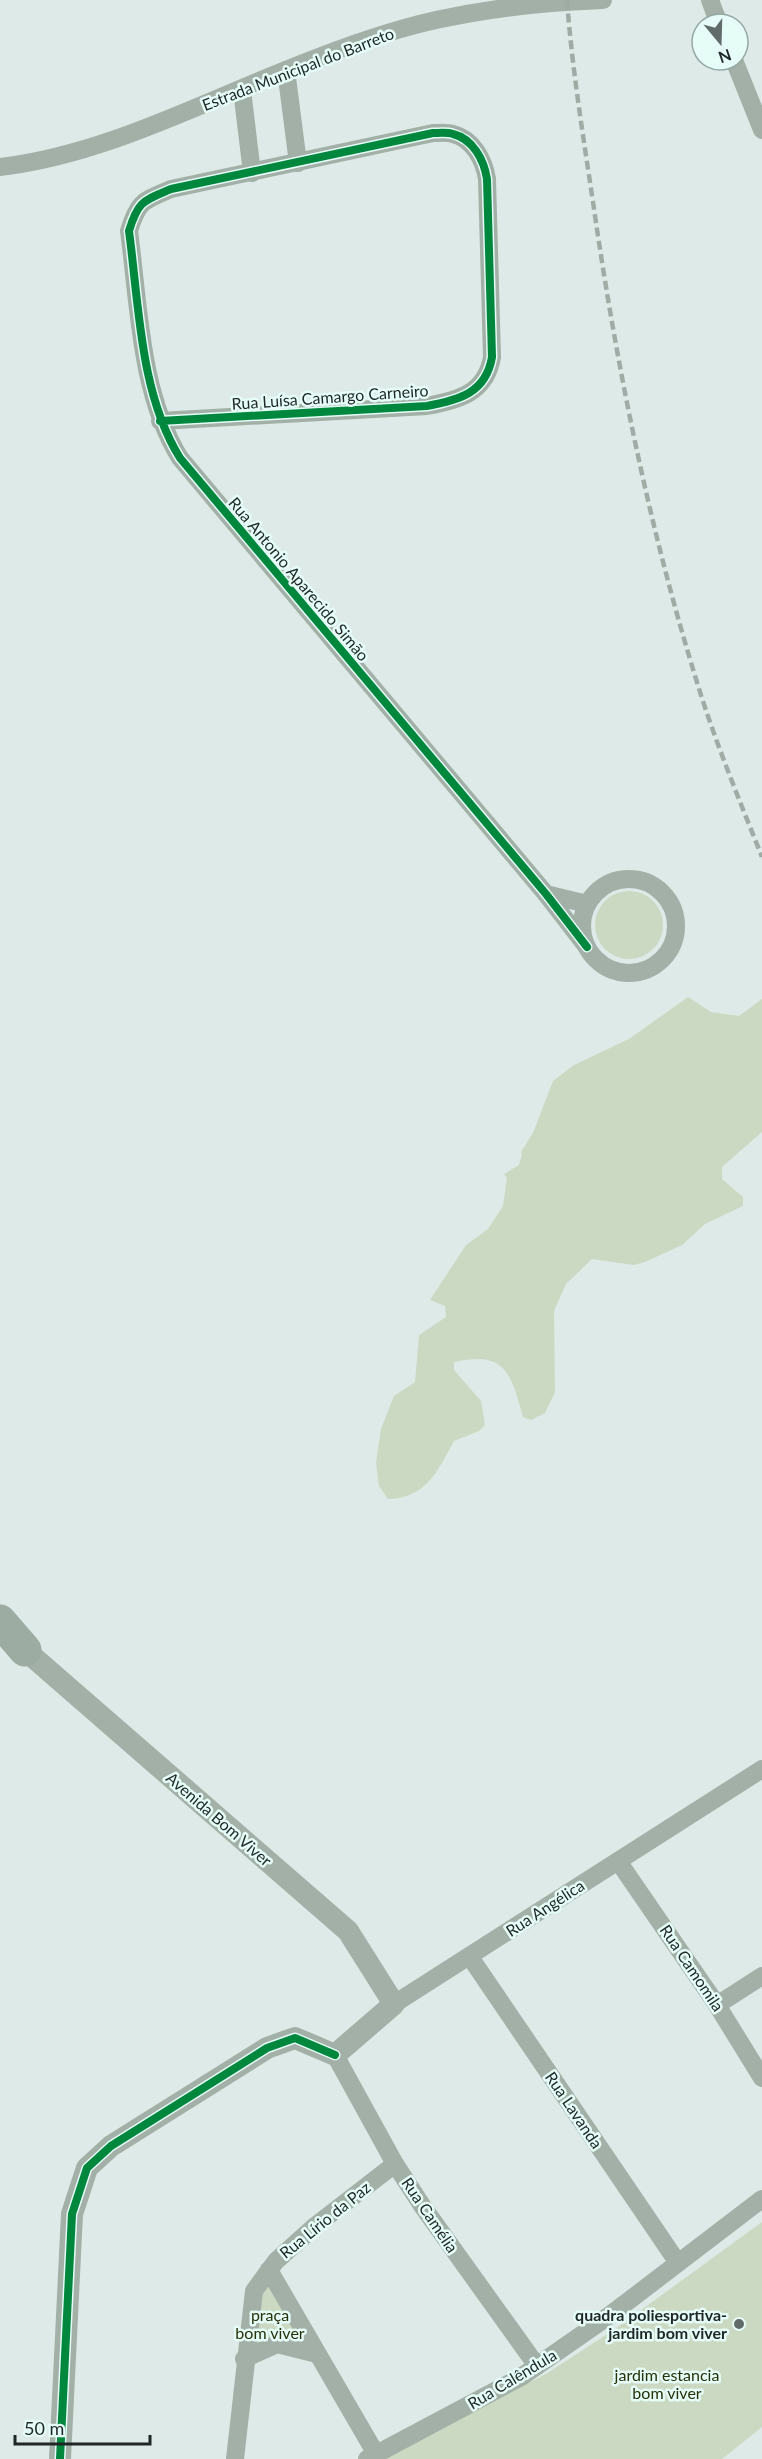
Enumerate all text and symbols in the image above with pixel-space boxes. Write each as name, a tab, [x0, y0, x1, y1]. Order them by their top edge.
north arrow	[690, 12, 750, 72]
street label: Estrada Municipal do Barreto	[199, 23, 396, 114]
text: N	[716, 46, 734, 68]
street label: Rua Luísa Camargo Carneiro	[231, 380, 429, 413]
street label: Rua Antonio Aparecido Simão	[225, 493, 373, 664]
street label: Avenida Bom Viver	[163, 1768, 276, 1870]
street label: Rua Angélica	[502, 1875, 588, 1940]
street label: Rua Camomila	[657, 1921, 728, 2015]
street label: Rua Lavanda	[542, 2068, 607, 2152]
street label: Rua Camélia	[398, 2174, 462, 2256]
street label: Rua Lírio da Paz	[276, 2177, 374, 2262]
park label: praça bom viver	[235, 2305, 305, 2342]
place label: quadra poliesportiva- jardim bom viver	[575, 2305, 727, 2342]
marker: quadra poliesportiva- jardim bom viver	[732, 2317, 746, 2331]
street label: Rua Calêndula	[464, 2345, 560, 2412]
park label: jardim estancia bom viver	[614, 2365, 719, 2402]
scale bar	[15, 2408, 150, 2446]
text: 50 m	[24, 2417, 64, 2439]

